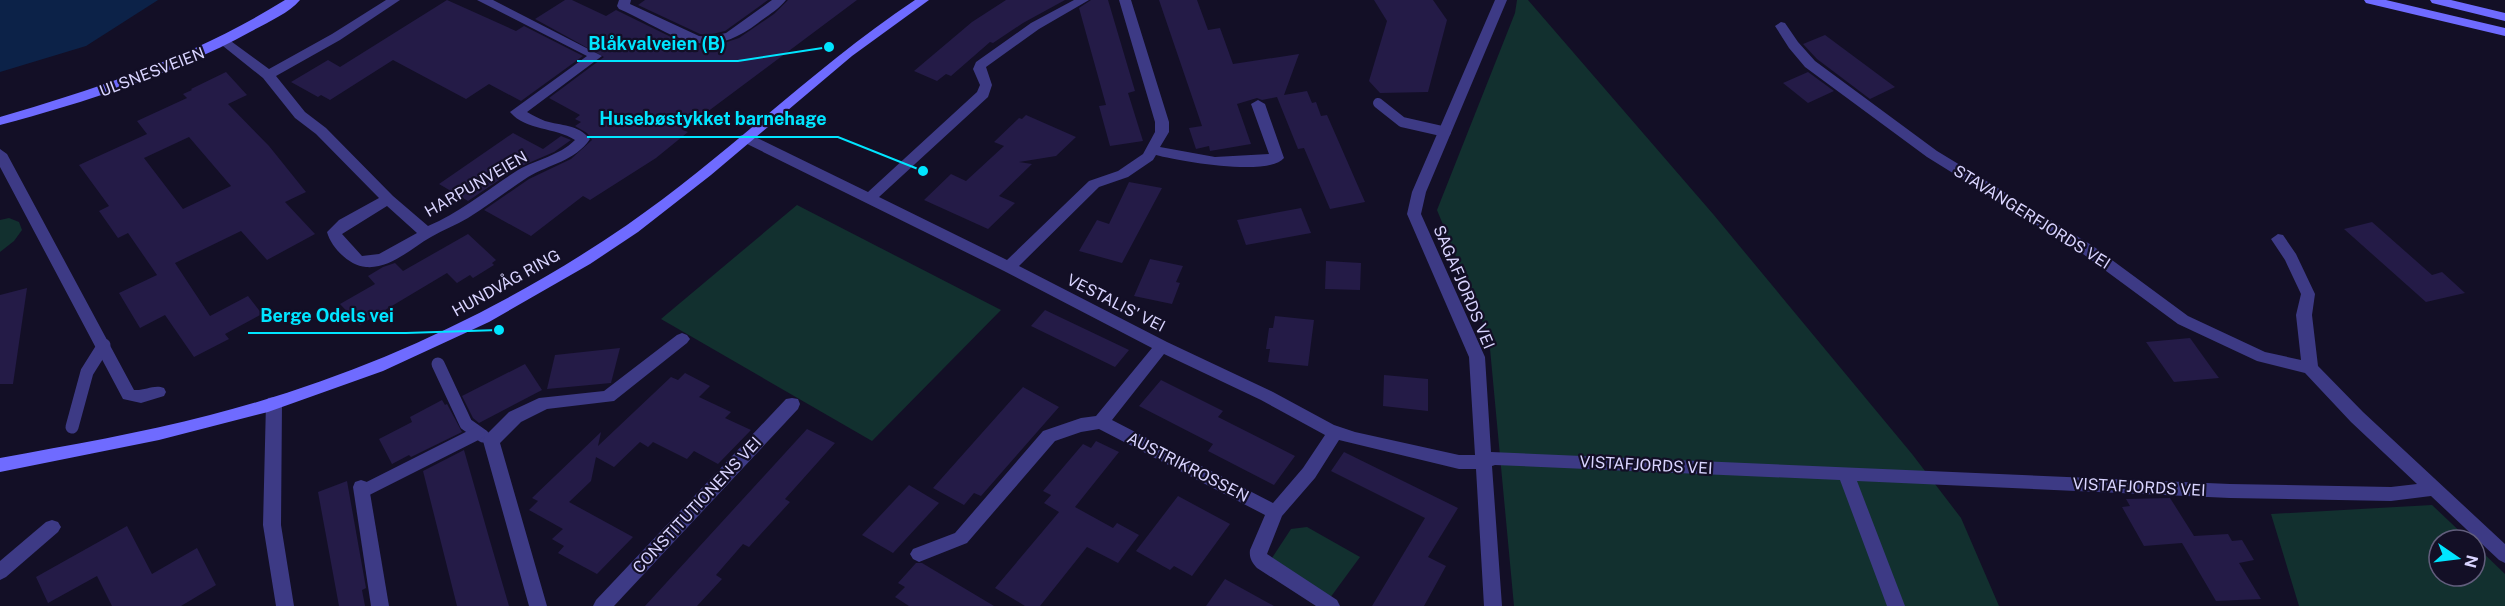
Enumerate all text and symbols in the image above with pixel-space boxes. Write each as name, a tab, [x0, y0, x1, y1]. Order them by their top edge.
callout: Blåkvalveien (B)	[577, 25, 738, 61]
text: Blåkvalveien (B)	[588, 33, 726, 54]
street label: ULSNESVEIEN	[97, 43, 207, 101]
callout: Husebøstykket barnehage	[587, 101, 838, 137]
text: Husebøstykket barnehage	[599, 108, 827, 129]
street label: HARPUNVEIEN	[421, 147, 531, 221]
street label: STAVANGERFJORDS VEI	[1950, 161, 2114, 273]
street label: SAGAFJORDS VEI	[1429, 222, 1499, 352]
street label: HUNDVÅG RING	[448, 244, 563, 321]
street label: VESTALIS' VEI	[1064, 270, 1168, 336]
callout: Berge Odels vei	[248, 297, 406, 333]
text: Berge Odels vei	[260, 305, 394, 326]
street label: AUSTRIKROSSEN	[1124, 428, 1252, 506]
street label: CONSTITUTIONENS VEI	[629, 433, 765, 577]
street label: VISTAFJORDS VEI	[1579, 452, 1713, 478]
street label: VISTAFJORDS VEI	[2072, 474, 2206, 500]
north arrow	[2427, 528, 2487, 588]
text: N	[2460, 553, 2482, 570]

